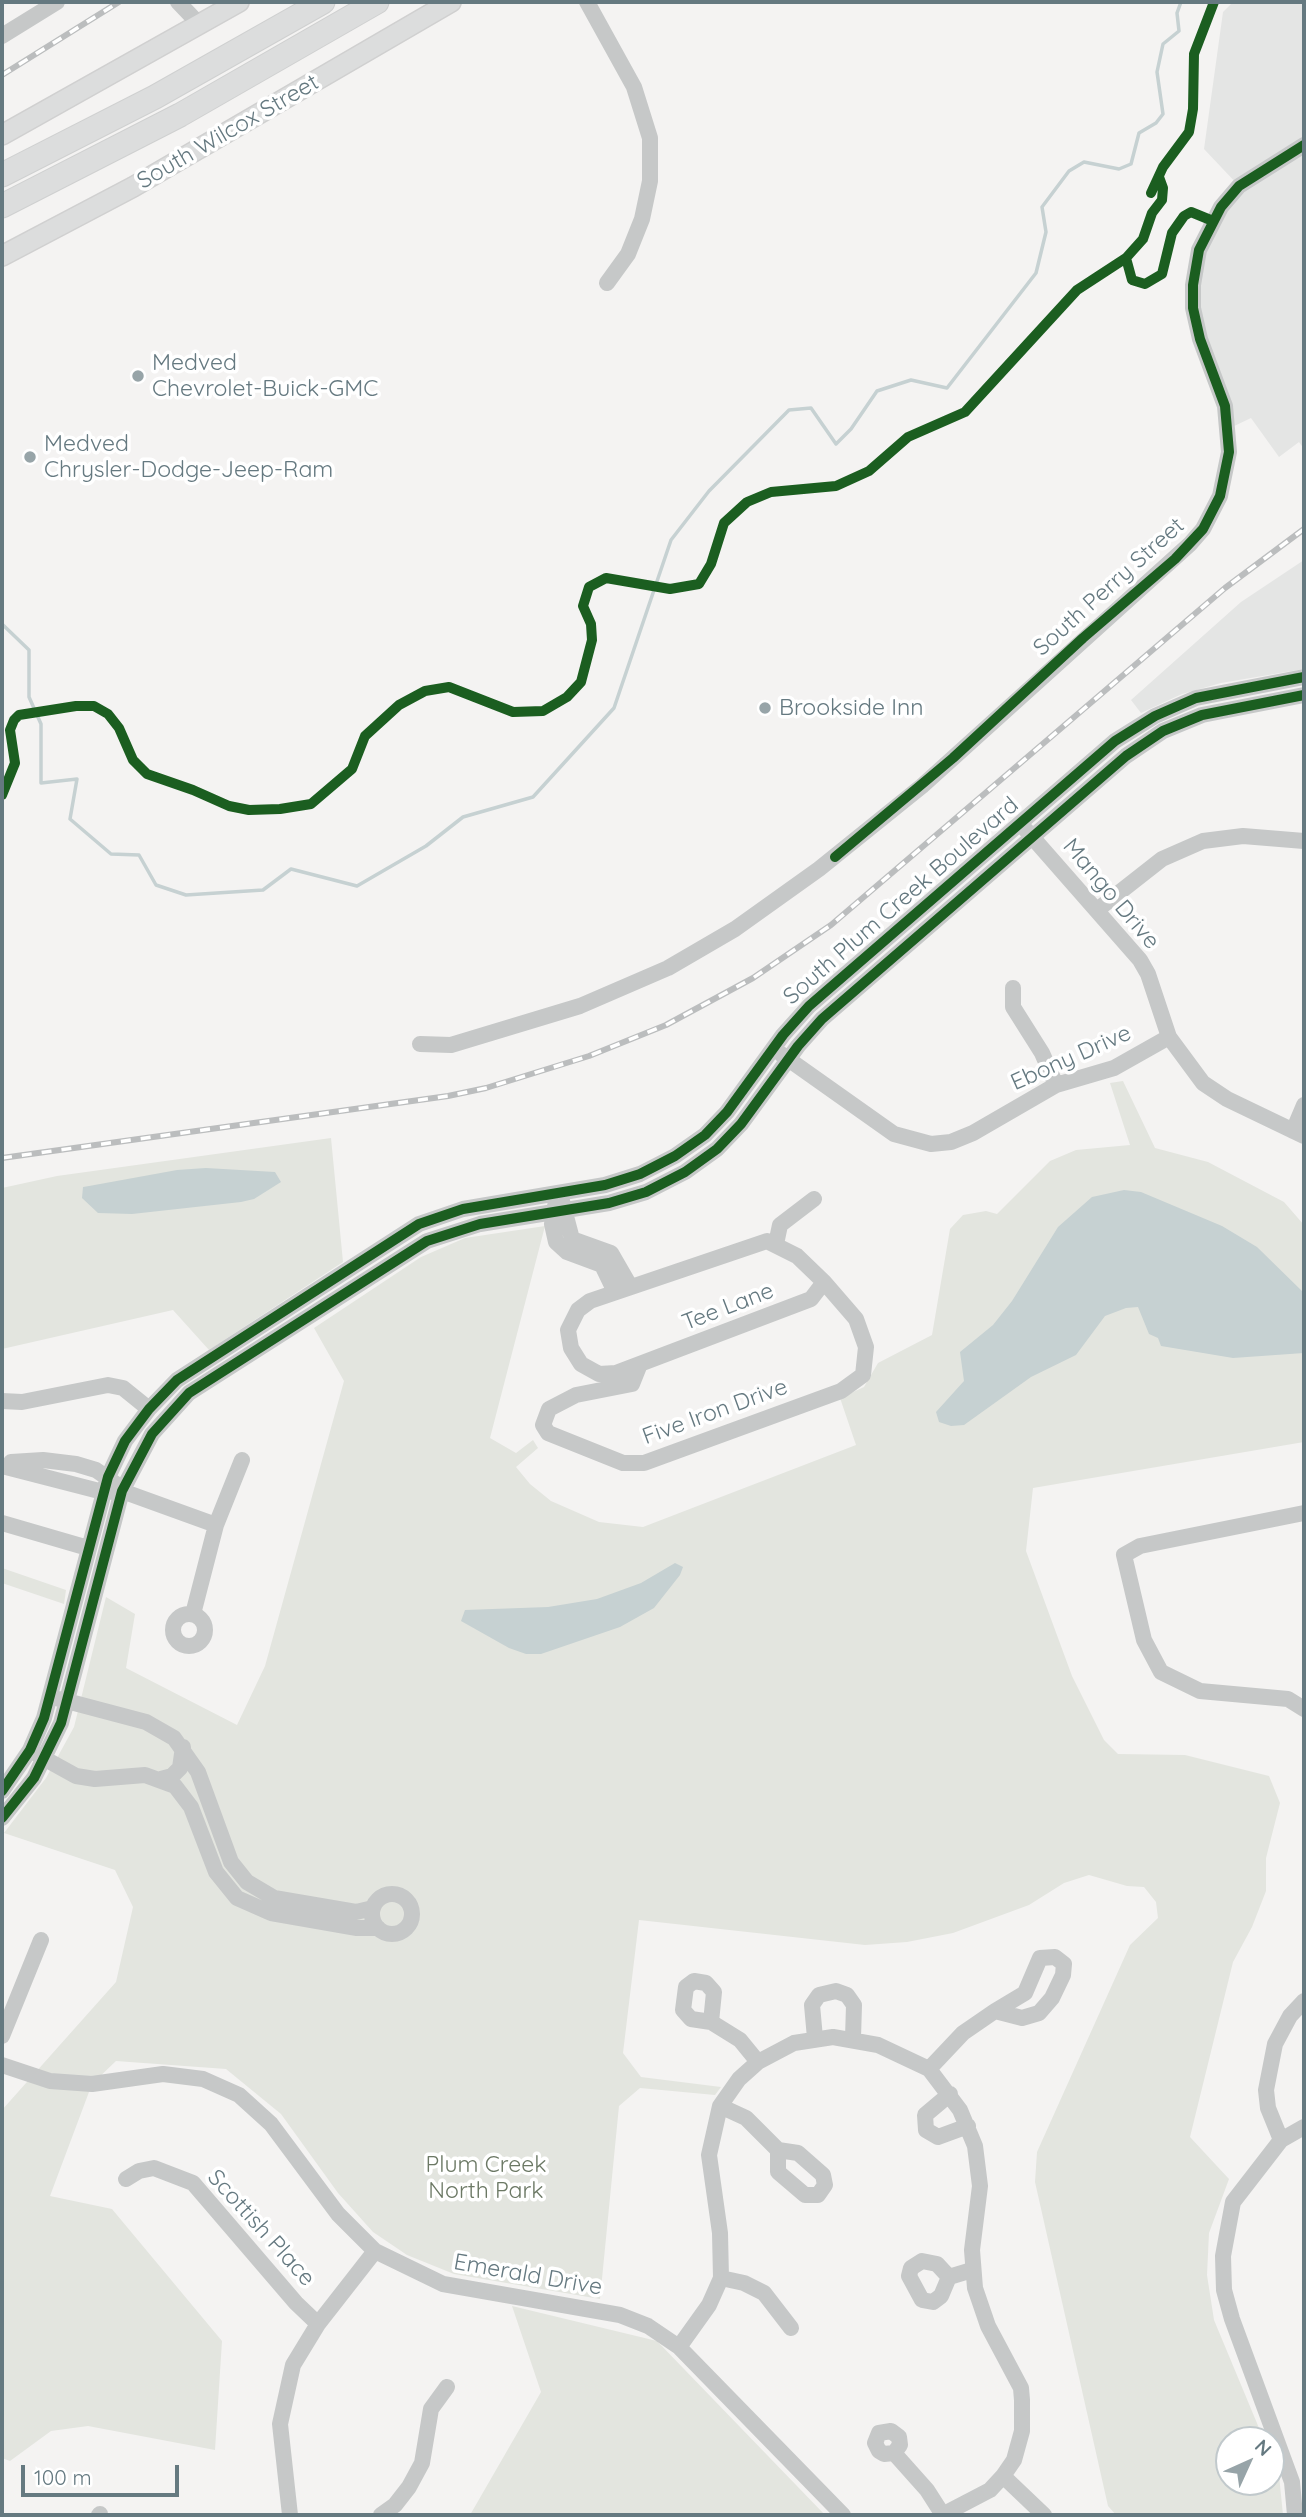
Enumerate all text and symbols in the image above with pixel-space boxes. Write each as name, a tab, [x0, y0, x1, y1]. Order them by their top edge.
street label: South Wilcox Street	[132, 69, 324, 195]
place label: Medved Chevrolet-Buick-GMC	[152, 349, 378, 403]
marker: Medved Chevrolet-Buick-GMC	[130, 368, 146, 384]
place label: Medved Chrysler-Dodge-Jeep-Ram	[44, 430, 333, 484]
marker: Medved Chrysler-Dodge-Jeep-Ram	[22, 449, 38, 465]
street label: South Perry Street	[1028, 512, 1190, 662]
place label: Brookside Inn	[779, 694, 924, 722]
marker: Brookside Inn	[757, 700, 773, 716]
street label: South Plum Creek Boulevard	[778, 791, 1024, 1011]
street label: Mango Drive	[1057, 833, 1165, 955]
street label: Ebony Drive	[1007, 1019, 1135, 1097]
street label: Tee Lane	[678, 1277, 778, 1337]
street label: Five Iron Drive	[639, 1373, 791, 1451]
park label: Plum Creek North Park	[426, 2151, 546, 2205]
street label: Scottish Place	[201, 2164, 321, 2292]
street label: Emerald Drive	[452, 2248, 604, 2302]
north arrow	[1215, 2426, 1285, 2496]
text: N	[1250, 2434, 1277, 2461]
scale bar	[24, 2450, 182, 2494]
text: 100 m	[34, 2464, 92, 2490]

